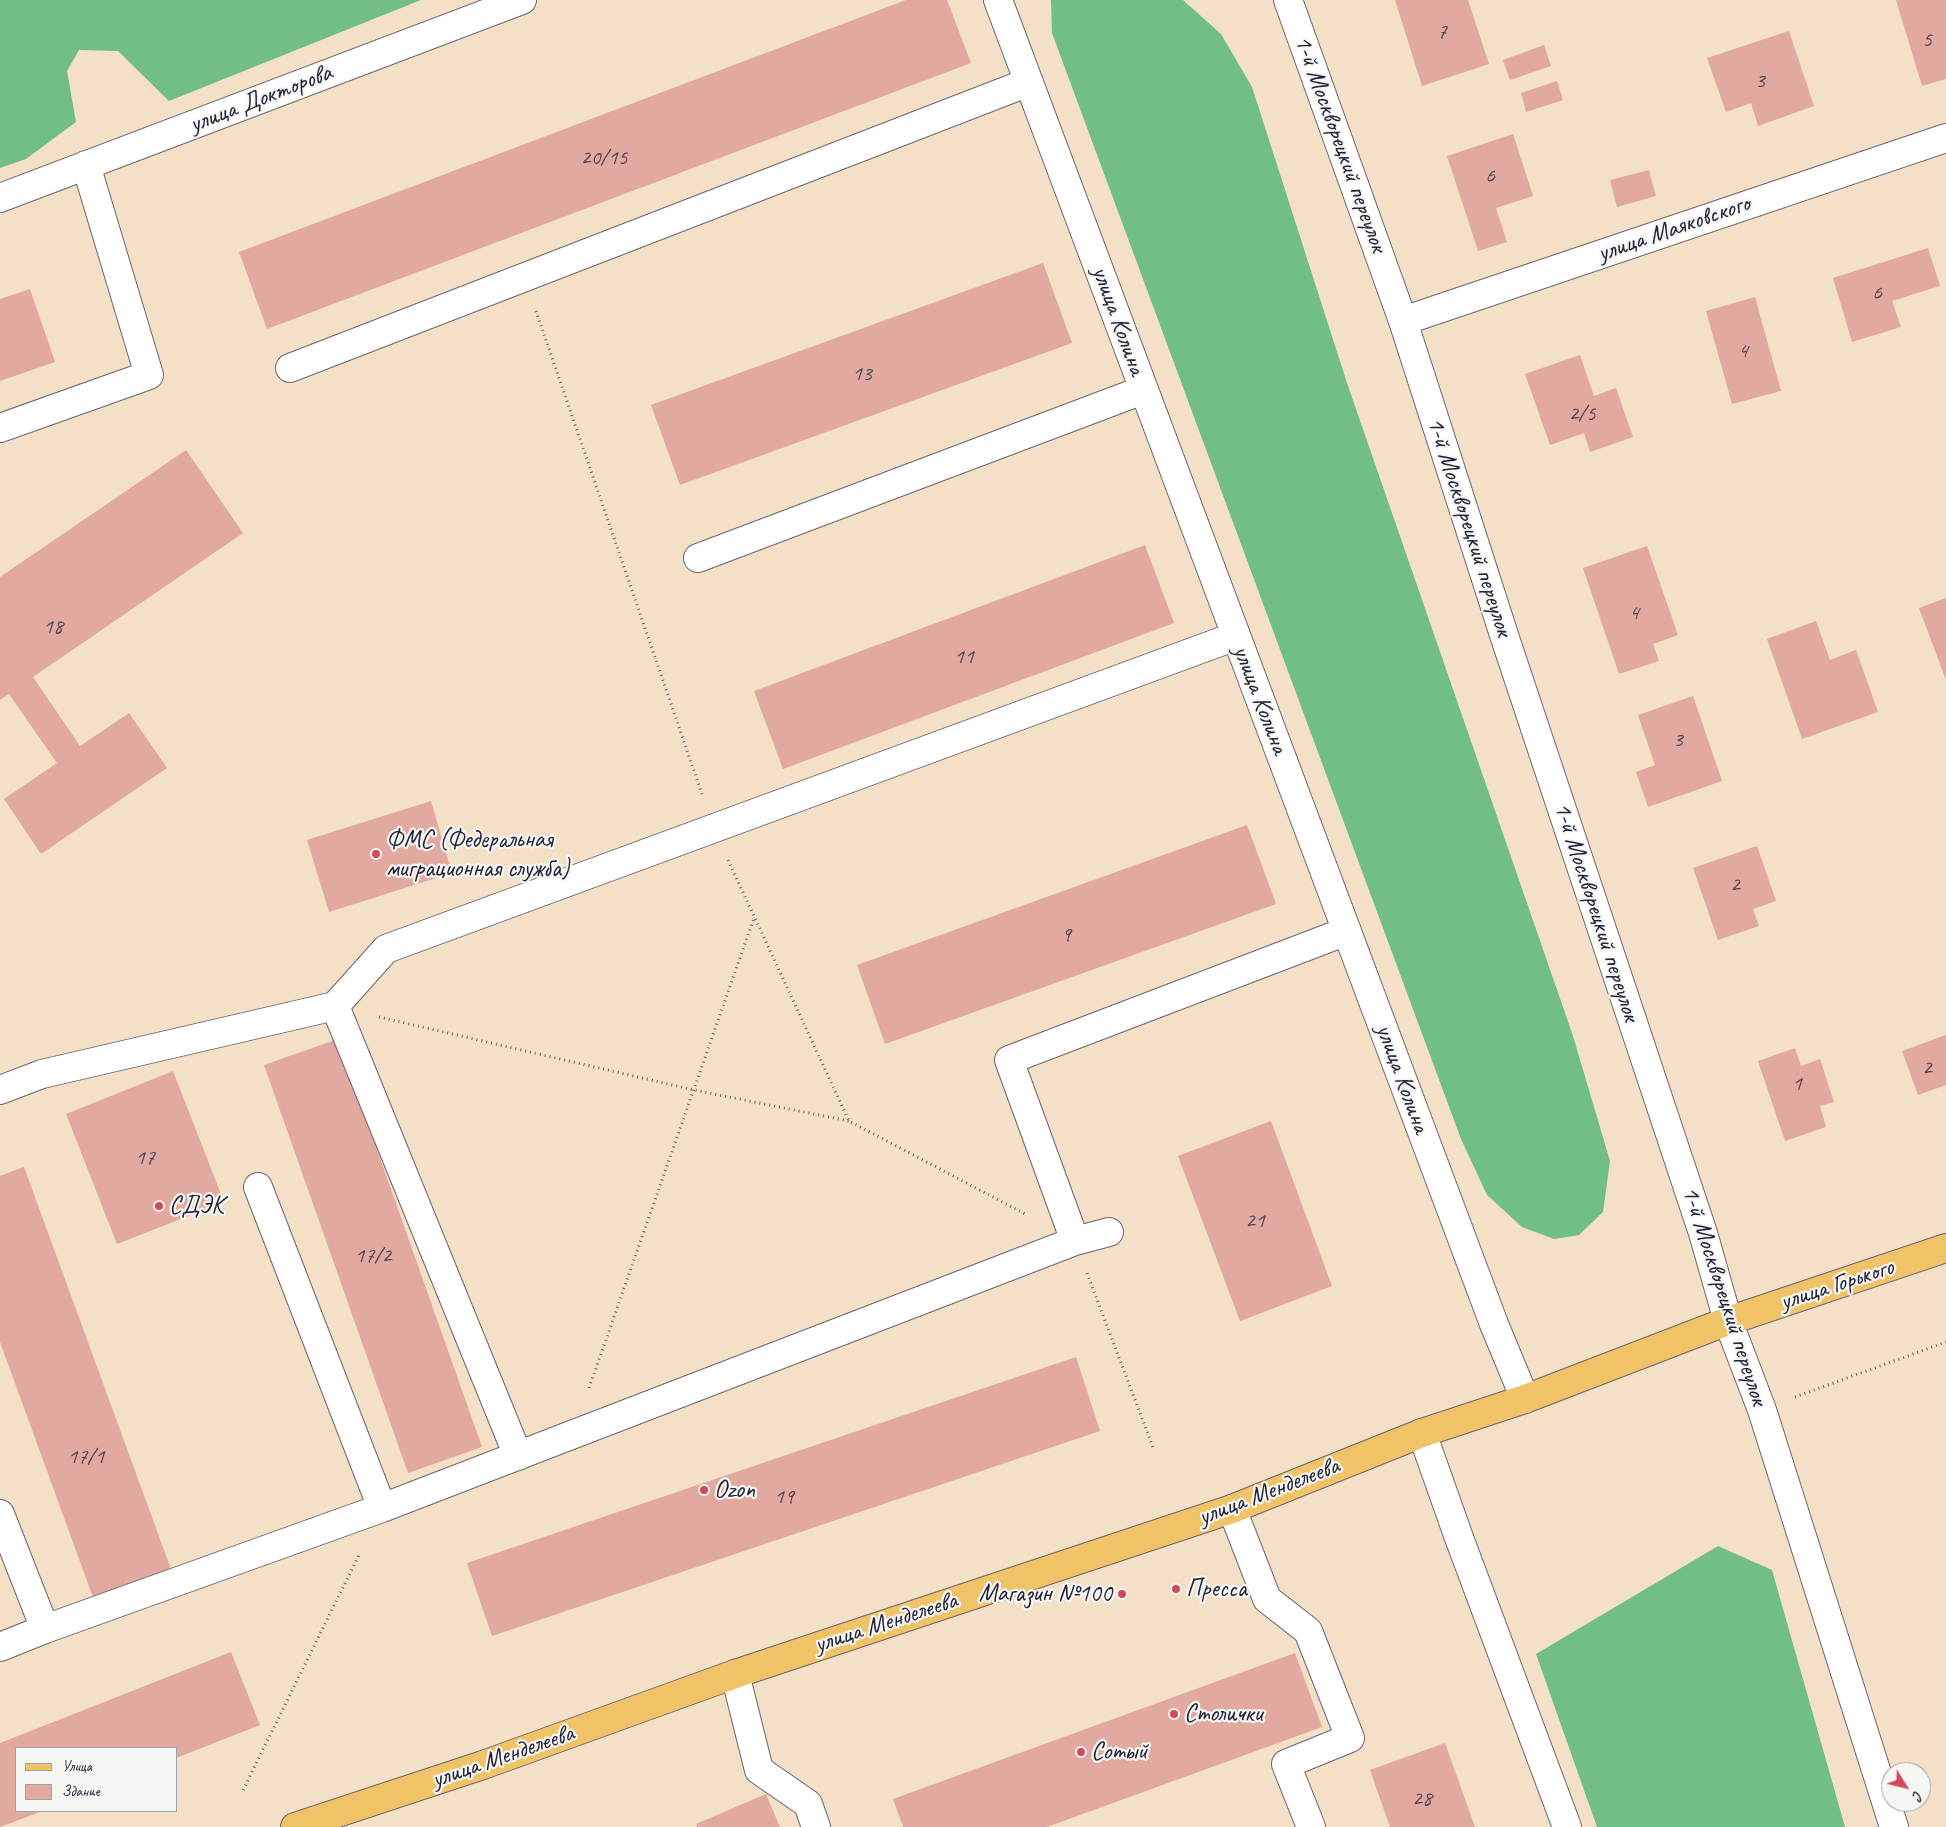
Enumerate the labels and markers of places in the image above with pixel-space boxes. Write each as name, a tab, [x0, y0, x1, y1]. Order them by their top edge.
place label: ФМС (Федеральная миграционная служба)	[386, 825, 569, 884]
marker: ФМС (Федеральная миграционная служба)	[370, 848, 382, 860]
place label: СДЭК	[169, 1191, 224, 1221]
marker: СДЭК	[153, 1200, 165, 1212]
place label: Ozon	[714, 1475, 755, 1505]
marker: Ozon	[698, 1484, 710, 1496]
place label: Пресса	[1186, 1574, 1247, 1604]
place label: Магазин №100	[979, 1579, 1112, 1609]
marker: Пресса	[1170, 1583, 1182, 1595]
marker: Магазин №100	[1116, 1588, 1128, 1600]
place label: Столички	[1184, 1699, 1262, 1729]
marker: Столички	[1168, 1708, 1180, 1720]
place label: Сотый	[1091, 1737, 1148, 1767]
marker: Сотый	[1075, 1746, 1087, 1758]

